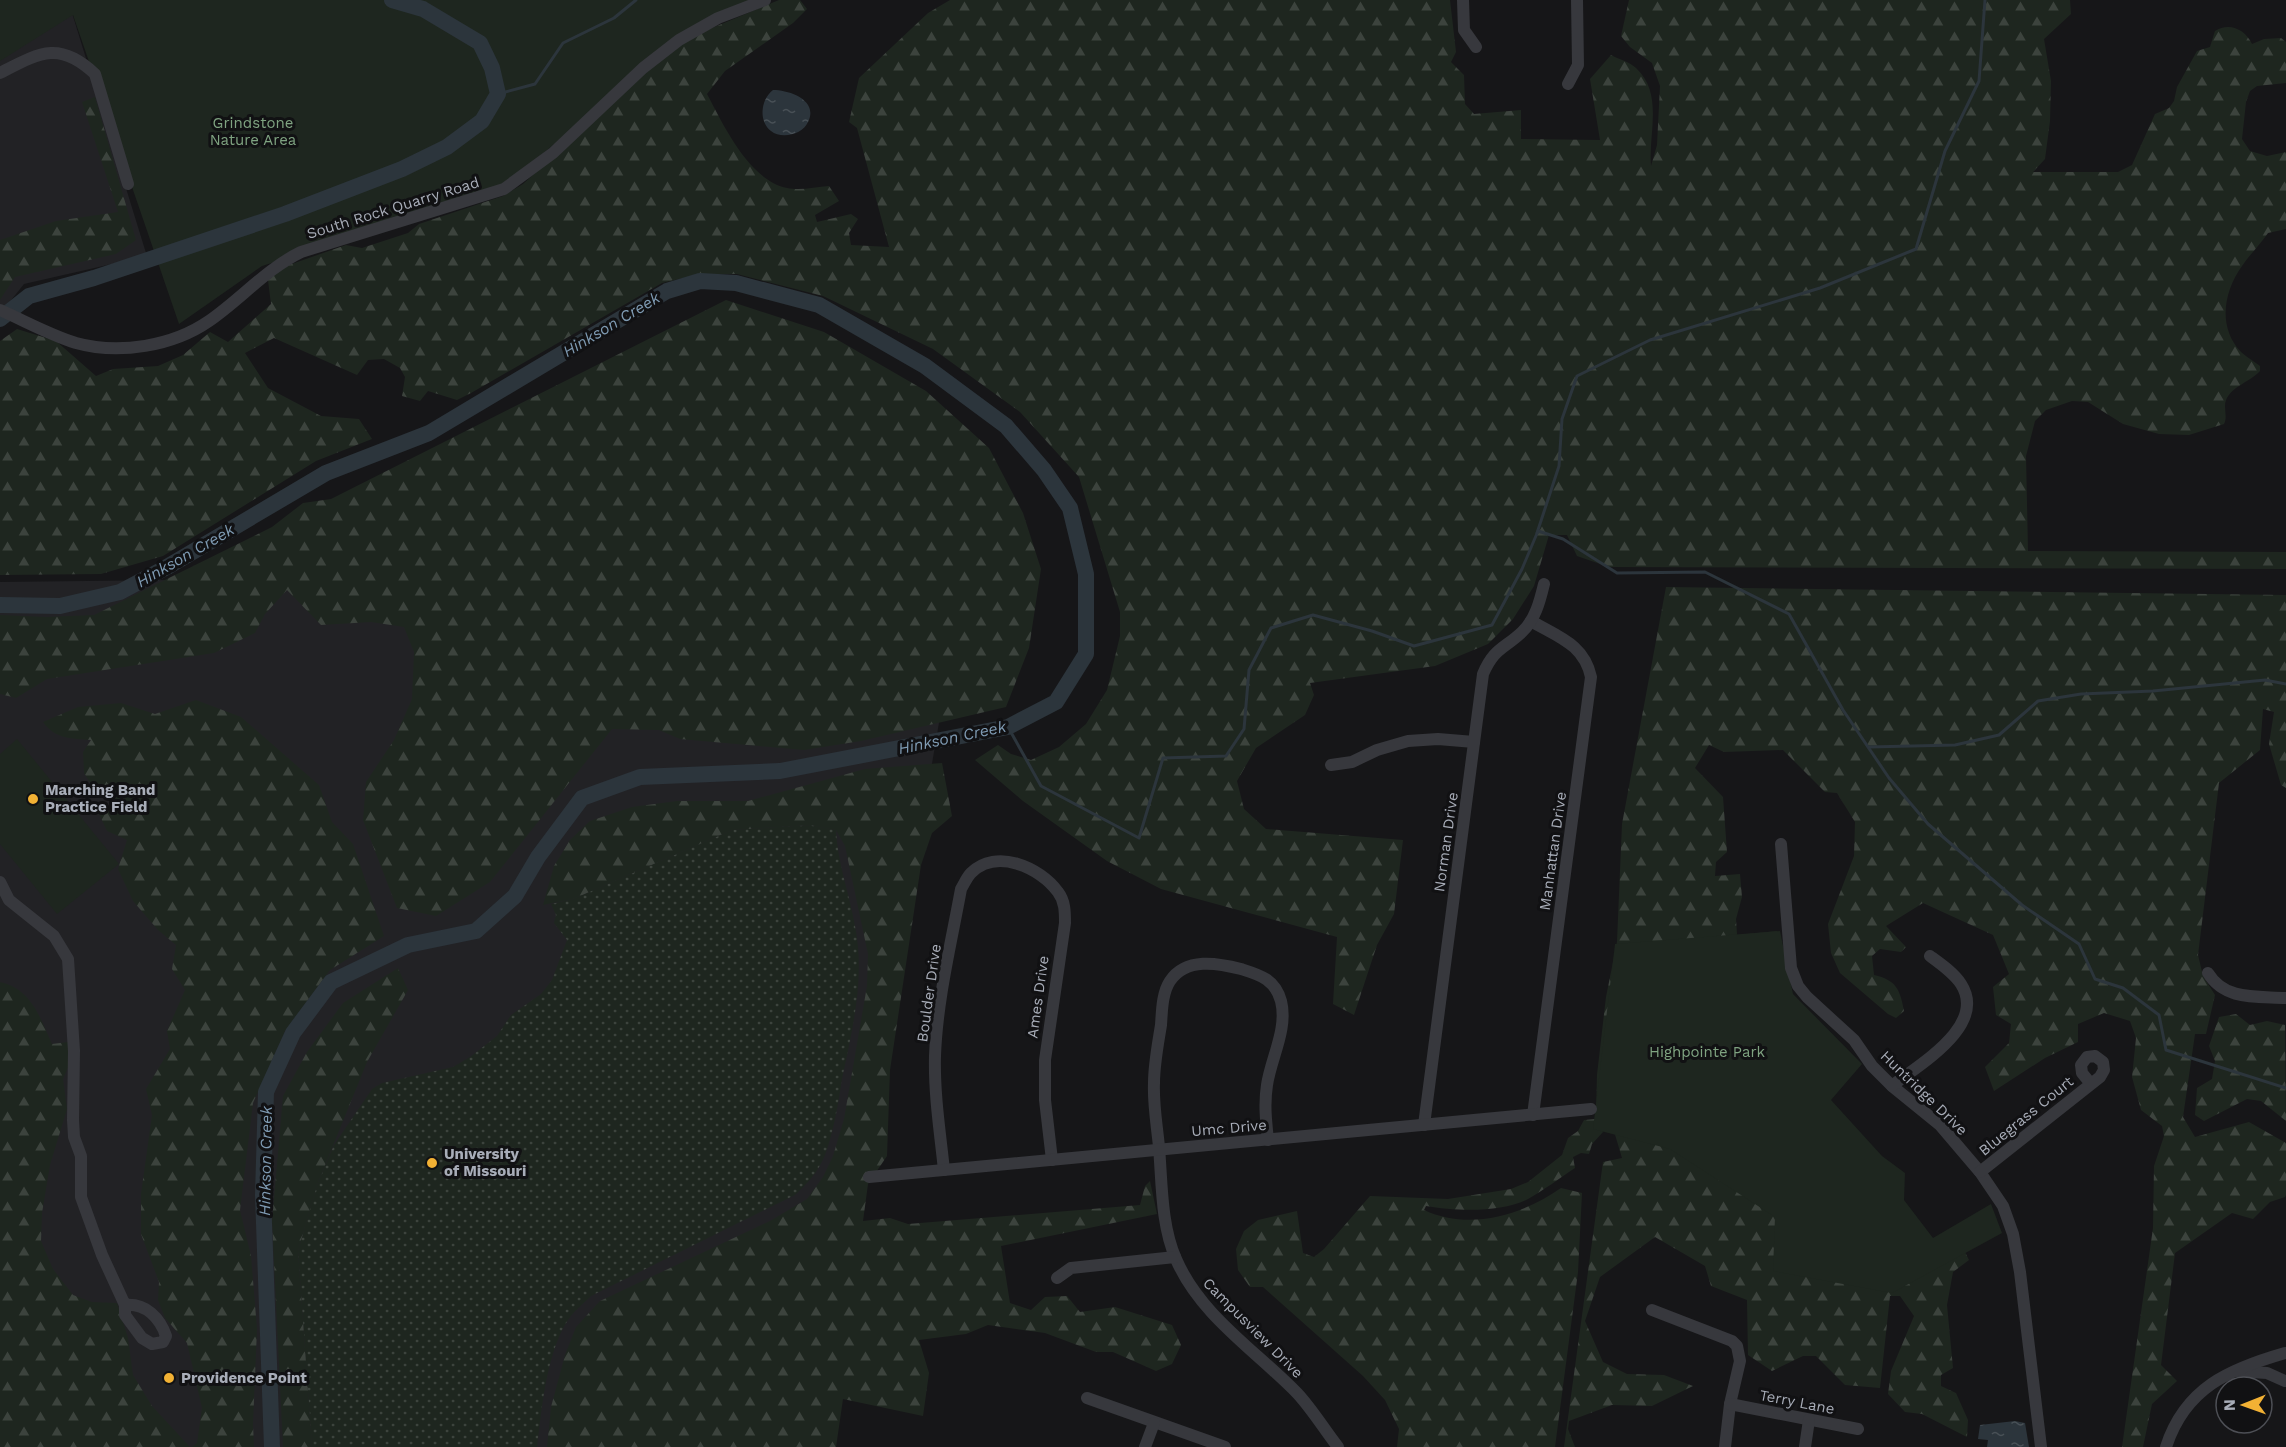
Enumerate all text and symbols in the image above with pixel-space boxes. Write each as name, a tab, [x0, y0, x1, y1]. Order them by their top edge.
park label: Grindstone Nature Area	[210, 114, 297, 149]
street label: South Rock Quarry Road	[305, 173, 481, 243]
water label: Hinkson Creek	[559, 287, 664, 361]
water label: Hinkson Creek	[133, 519, 239, 591]
water label: Hinkson Creek	[896, 716, 1009, 758]
place label: Marching Band Practice Field	[45, 781, 155, 816]
street label: Manhattan Drive	[1536, 790, 1570, 912]
street label: Norman Drive	[1430, 791, 1462, 893]
marker: Marching Band Practice Field	[26, 792, 40, 806]
street label: Boulder Drive	[913, 943, 945, 1043]
street label: Ames Drive	[1023, 955, 1053, 1039]
park label: Highpointe Park	[1649, 1043, 1766, 1061]
street label: Huntridge Drive	[1877, 1047, 1971, 1139]
street label: Bluegrass Court	[1975, 1072, 2077, 1160]
water label: Hinkson Creek	[255, 1105, 276, 1216]
street label: Umc Drive	[1191, 1116, 1267, 1140]
place label: University of Missouri	[444, 1145, 526, 1180]
marker: University of Missouri	[425, 1156, 439, 1170]
street label: Campusview Drive	[1199, 1274, 1307, 1382]
place label: Providence Point	[181, 1369, 307, 1387]
marker: Providence Point	[162, 1371, 176, 1385]
north arrow	[2214, 1375, 2274, 1435]
street label: Terry Lane	[1758, 1386, 1836, 1418]
text: N	[2220, 1399, 2239, 1411]

